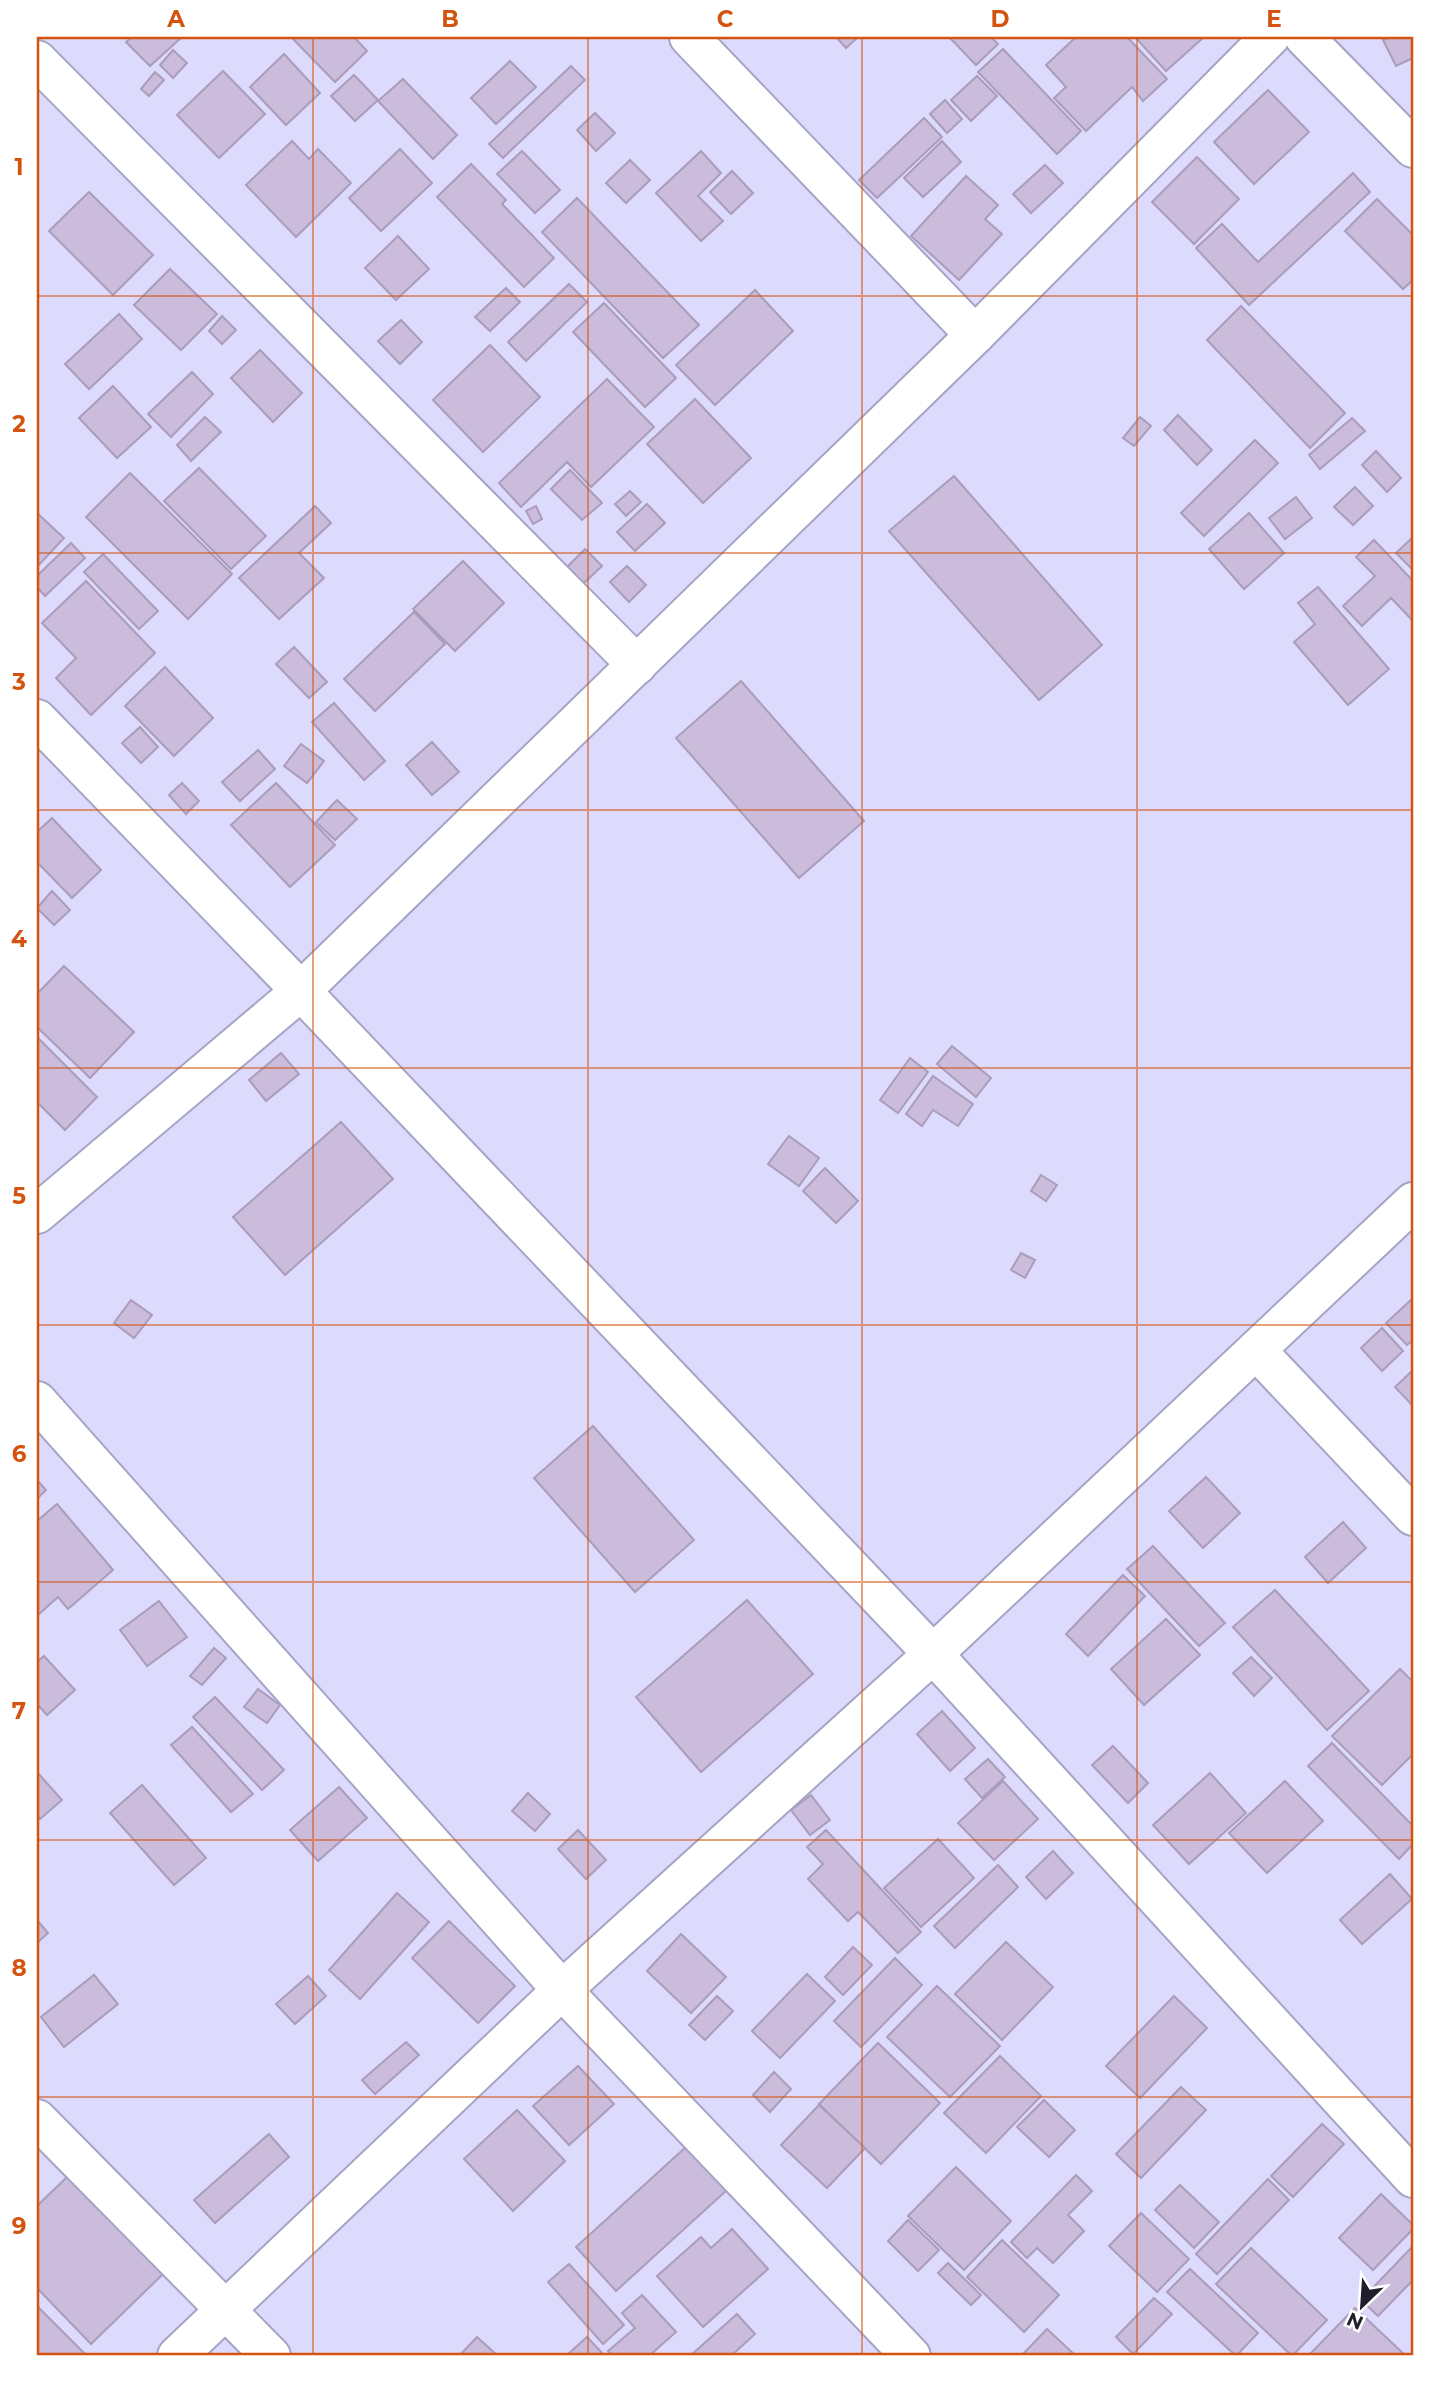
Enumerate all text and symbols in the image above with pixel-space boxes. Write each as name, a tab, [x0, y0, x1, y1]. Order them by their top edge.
text: A	[166, 5, 185, 33]
text: B	[441, 5, 459, 33]
text: C	[717, 5, 734, 33]
text: D	[991, 5, 1010, 33]
text: E	[1266, 5, 1282, 33]
text: 1	[14, 153, 24, 181]
text: 2	[12, 410, 26, 438]
text: 3	[11, 668, 26, 696]
text: 4	[11, 925, 27, 953]
text: 5	[12, 1182, 26, 1210]
text: 6	[12, 1440, 27, 1468]
text: 7	[12, 1697, 26, 1725]
text: 8	[11, 1954, 27, 1982]
text: 9	[12, 2212, 26, 2240]
north arrow	[1328, 2270, 1398, 2340]
text: N	[1343, 2307, 1367, 2335]

